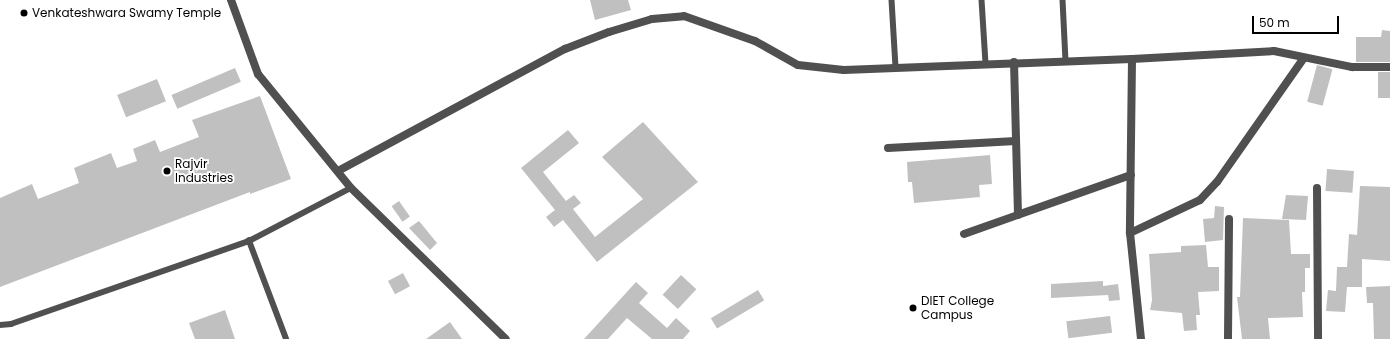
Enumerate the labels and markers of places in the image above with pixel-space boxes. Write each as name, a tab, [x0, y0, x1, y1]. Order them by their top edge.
place label: Venkateshwara Swamy Temple	[32, 6, 221, 20]
marker: Venkateshwara Swamy Temple	[19, 8, 29, 18]
place label: Rajvir Industries	[175, 157, 233, 185]
marker: Rajvir Industries	[162, 166, 172, 176]
place label: DIET College Campus	[921, 294, 994, 322]
marker: DIET College Campus	[908, 303, 918, 313]

